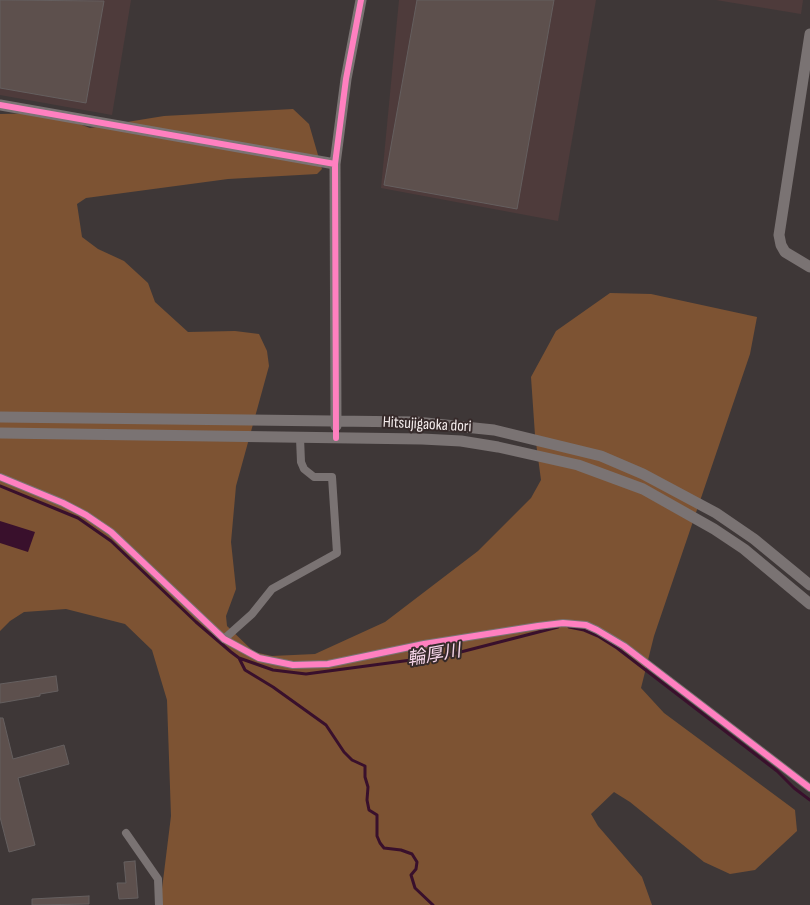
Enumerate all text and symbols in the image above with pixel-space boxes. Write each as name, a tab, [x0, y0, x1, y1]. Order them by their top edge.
street label: Hitsujigaoka dori	[382, 413, 472, 437]
water label: 輪厚川	[406, 641, 462, 671]

